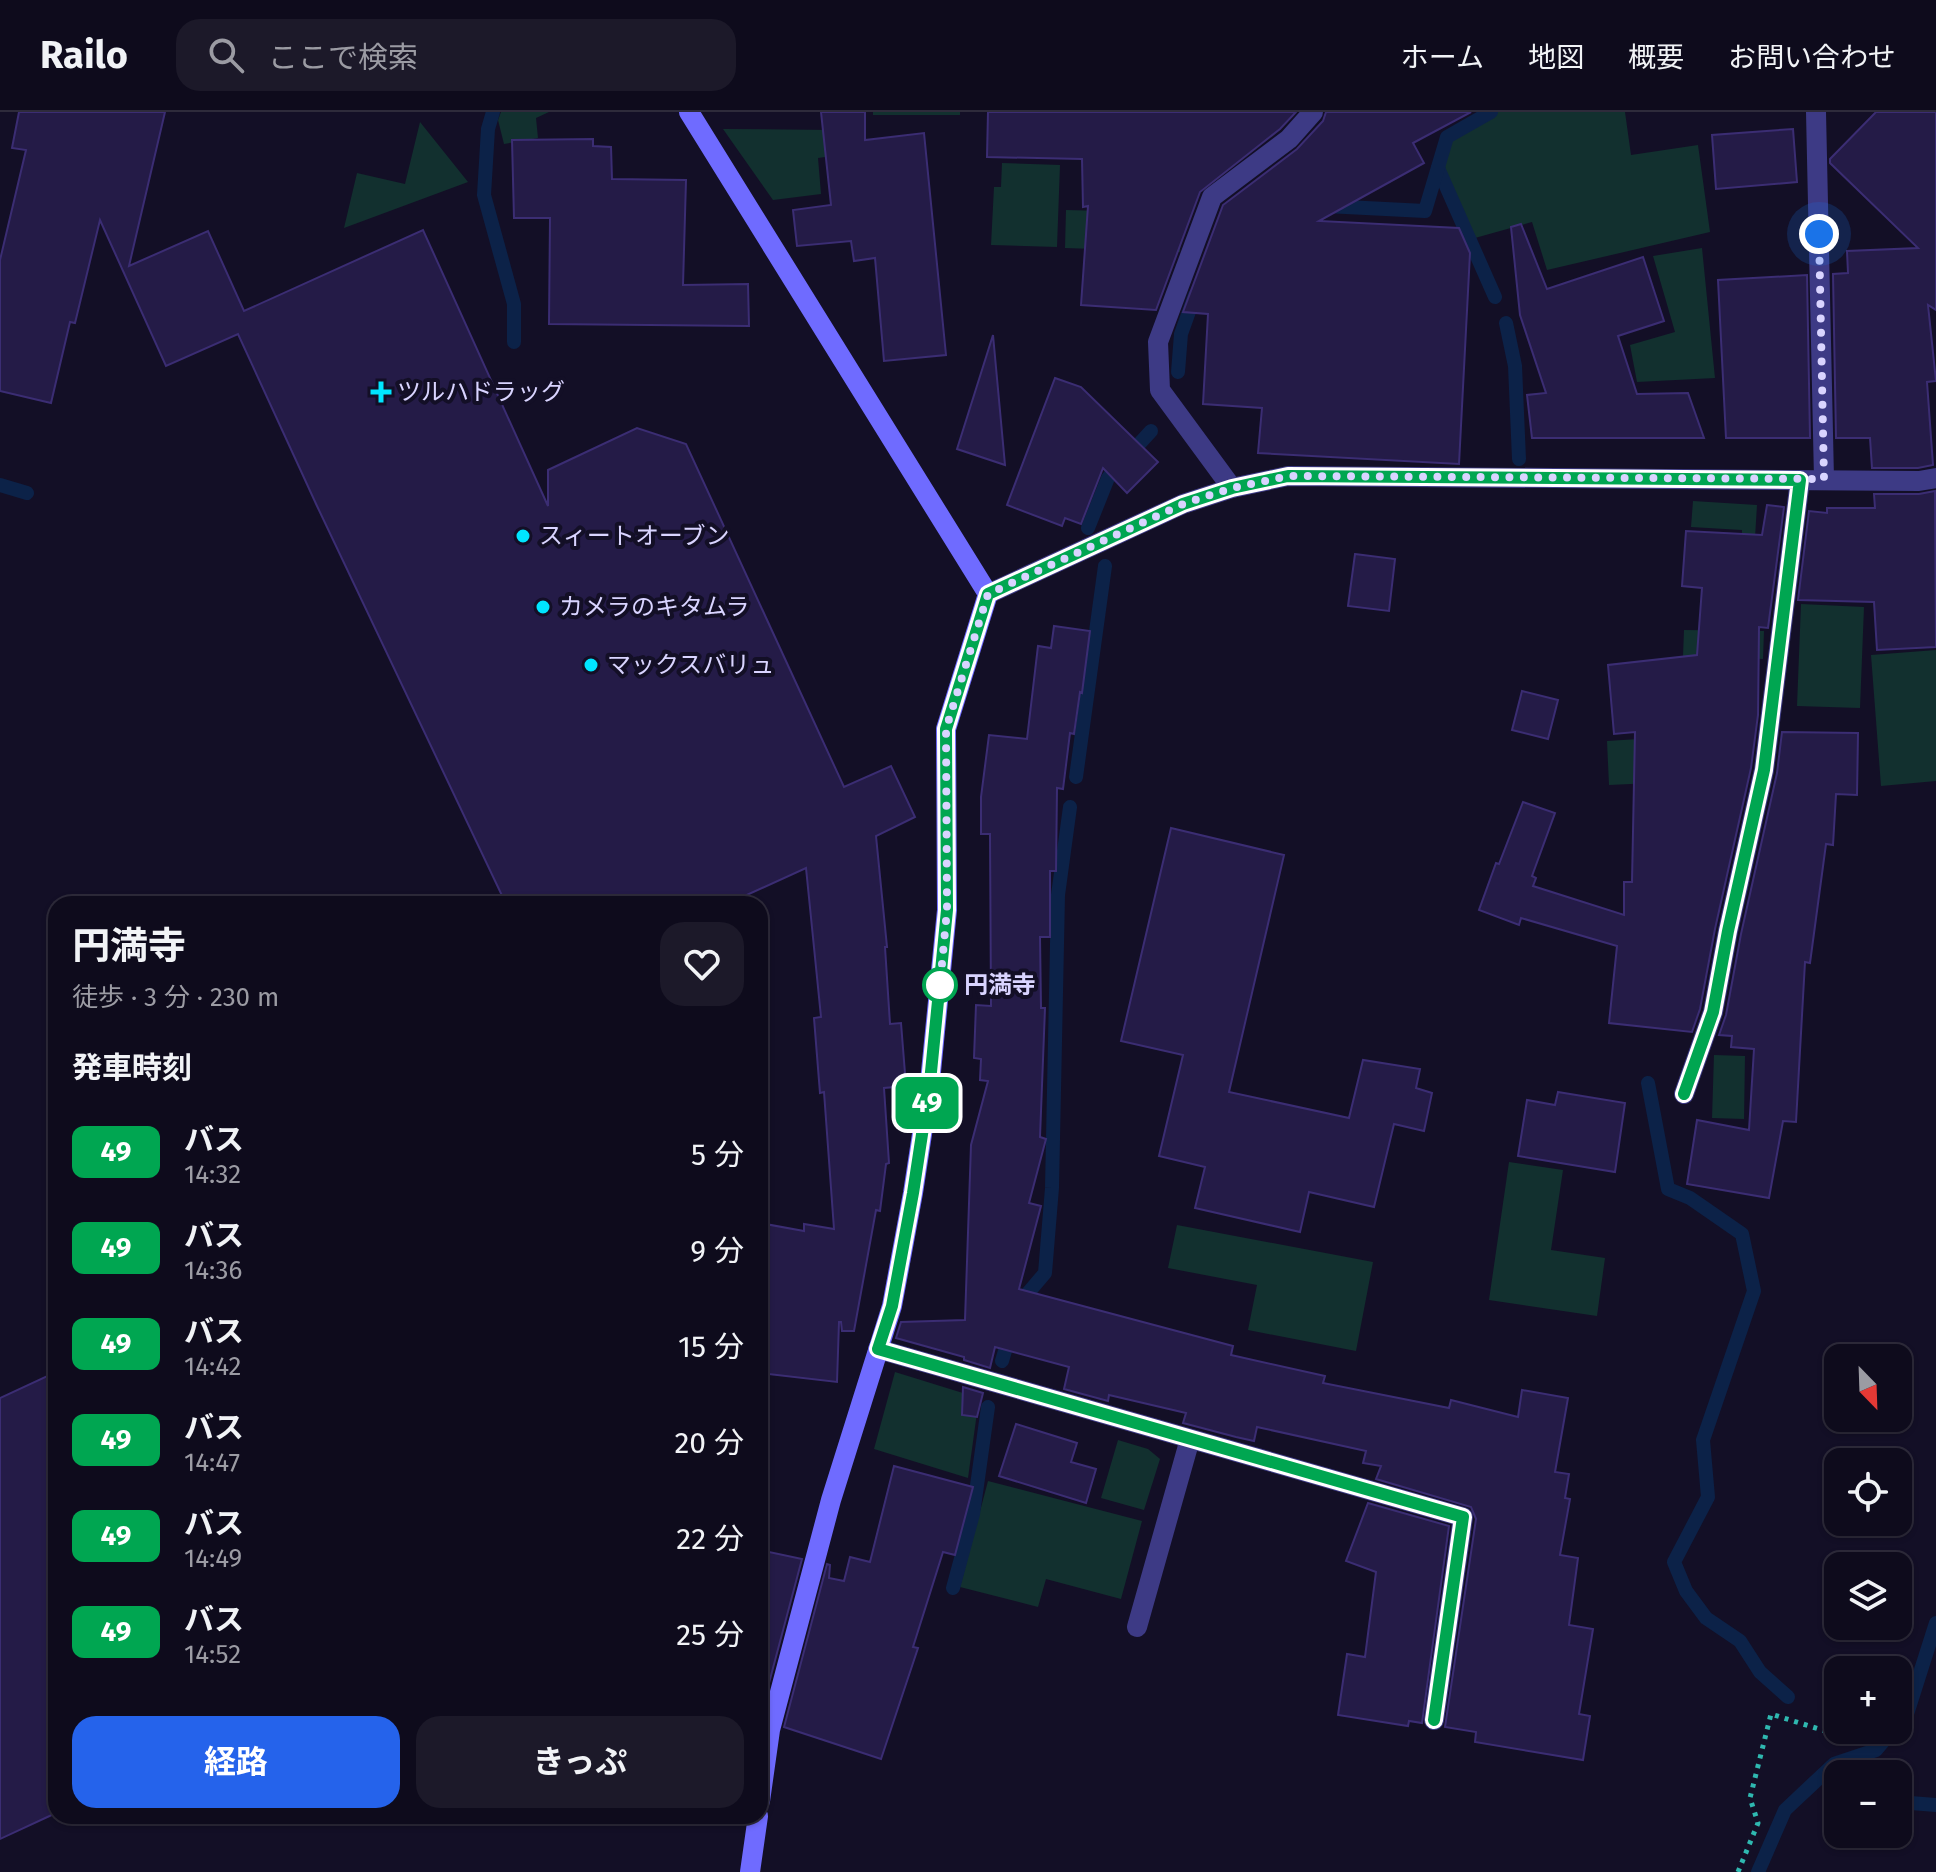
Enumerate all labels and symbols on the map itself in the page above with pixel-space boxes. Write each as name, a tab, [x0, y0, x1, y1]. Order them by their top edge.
your location	[1799, 214, 1839, 254]
place label: ツルハドラッグ	[397, 378, 565, 406]
marker: ツルハドラッグ	[372, 383, 390, 401]
place label: スィートオーブン	[539, 522, 730, 550]
marker: スィートオーブン	[514, 527, 532, 545]
place label: カメラのキタムラ	[559, 593, 750, 621]
marker: カメラのキタムラ	[534, 598, 552, 616]
place label: マックスバリュ	[607, 651, 774, 679]
marker: マックスバリュ	[582, 656, 600, 674]
marker: 円満寺	[923, 968, 957, 1002]
place label: 円満寺	[964, 971, 1036, 999]
line badge: 49	[891, 1077, 963, 1129]
north arrow	[1824, 1344, 1912, 1432]

